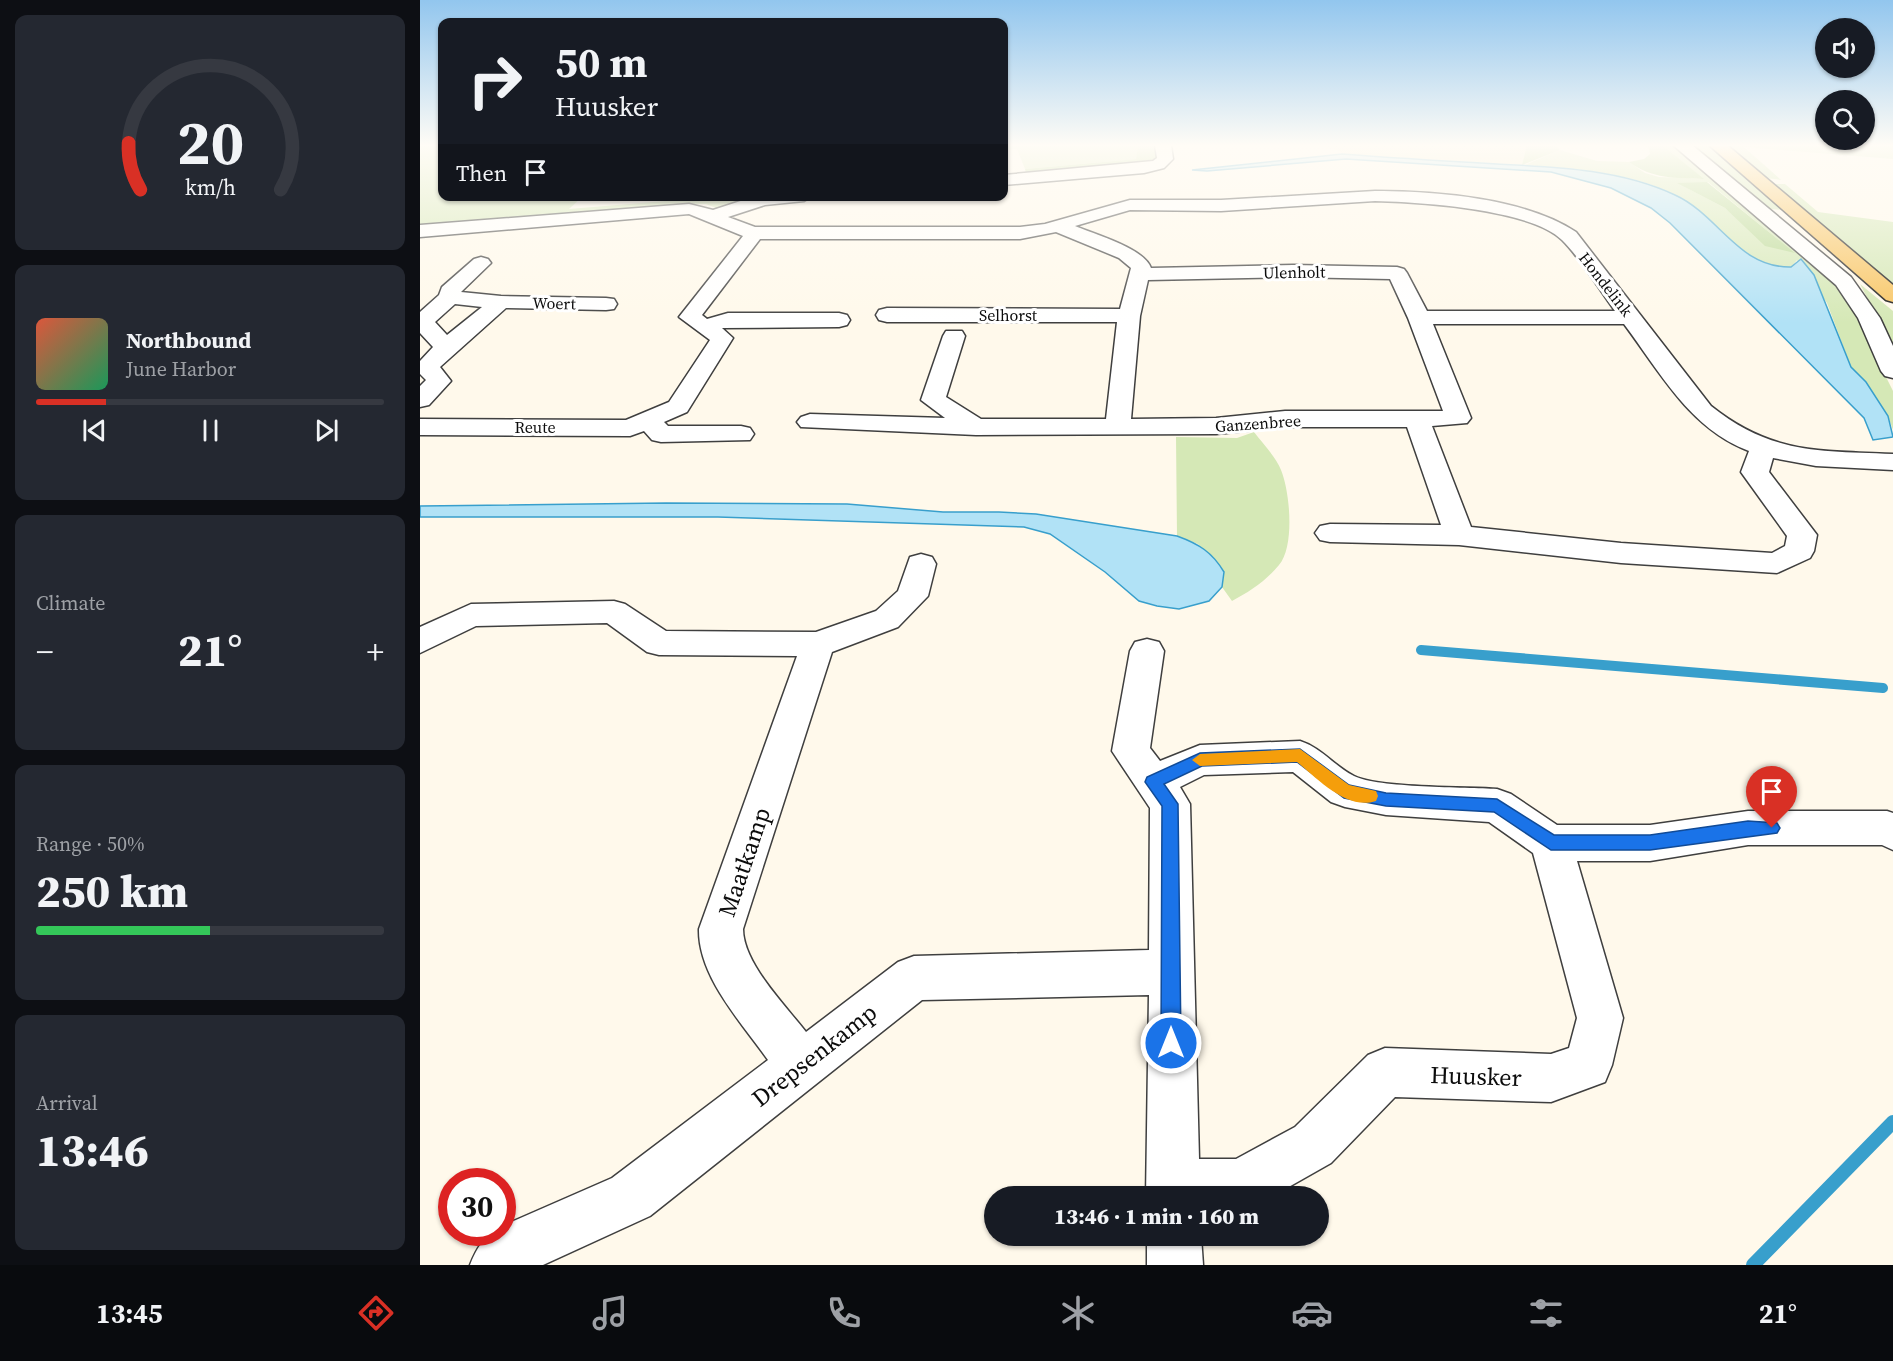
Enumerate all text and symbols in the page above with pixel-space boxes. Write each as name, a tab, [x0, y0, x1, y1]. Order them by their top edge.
map controls	[1815, 18, 1875, 150]
button: sound	[1815, 18, 1875, 78]
text: 50 m	[555, 33, 648, 91]
icon: right	[456, 42, 534, 120]
text: Huusker	[555, 88, 658, 125]
button: search	[1815, 90, 1875, 150]
text: 20	[176, 99, 244, 185]
icon: arrive	[519, 156, 552, 189]
text: Then	[456, 158, 507, 188]
text: km/h	[184, 173, 236, 202]
street label: Hondelink	[1574, 247, 1638, 321]
street label: Ulenholt	[1263, 260, 1326, 284]
street label: Woert	[532, 292, 577, 314]
street label: Selhorst	[979, 304, 1038, 326]
text: Northbound	[126, 325, 251, 355]
text: June Harbor	[126, 355, 236, 383]
street label: Ganzenbree	[1214, 409, 1302, 437]
icon: previous	[78, 414, 111, 447]
icon: pause	[194, 414, 227, 447]
icon: next	[310, 414, 343, 447]
street label: Reute	[514, 416, 556, 438]
text: Climate	[36, 589, 105, 617]
text: 21°	[178, 619, 242, 681]
text: −	[36, 629, 54, 674]
text: +	[366, 629, 384, 674]
pin	[1746, 766, 1797, 828]
icon: arrive	[1755, 775, 1788, 808]
street label: Maatkamp	[710, 803, 778, 921]
text: Range · 50%	[36, 830, 145, 858]
text: 250 km	[36, 860, 188, 922]
street label: Drepsenkamp	[744, 996, 884, 1114]
position arrow	[1139, 1011, 1203, 1075]
street label: Huusker	[1430, 1058, 1522, 1094]
text: Arrival	[36, 1089, 98, 1117]
text: 13:46	[36, 1119, 149, 1181]
speed limit sign: 30	[438, 1168, 516, 1246]
text: 13:46 · 1 min · 160 m	[1054, 1201, 1259, 1231]
icon: directions	[355, 1292, 397, 1334]
icon: music	[589, 1292, 631, 1334]
icon: phone	[823, 1292, 865, 1334]
icon: climate	[1057, 1292, 1099, 1334]
icon: car	[1291, 1292, 1333, 1334]
icon: filters	[1525, 1292, 1567, 1334]
text: 13:45	[96, 1295, 163, 1332]
text: 21°	[1759, 1295, 1797, 1332]

